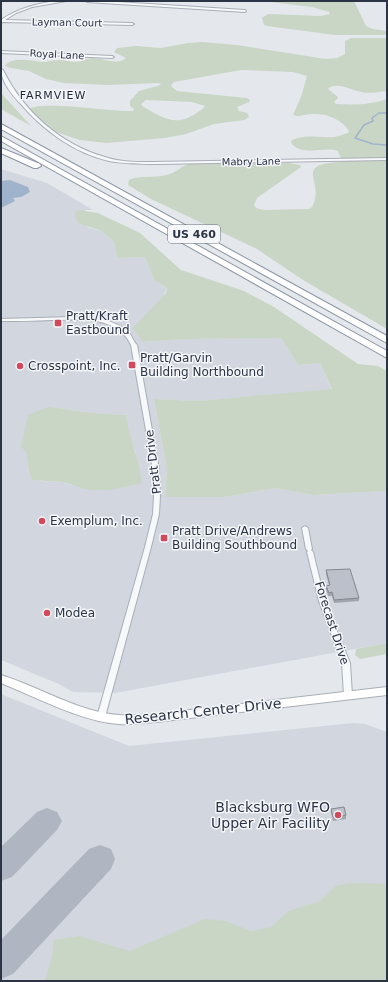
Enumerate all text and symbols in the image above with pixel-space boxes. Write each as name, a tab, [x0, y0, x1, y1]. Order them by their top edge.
street label: Layman Court	[32, 16, 102, 29]
street label: Royal Lane	[29, 48, 85, 61]
district label: FARMVIEW	[20, 89, 86, 102]
street label: Mabry Lane	[222, 155, 280, 168]
road number: US 460	[168, 225, 220, 243]
place label: Pratt/Kraft Eastbound	[66, 309, 130, 337]
marker: Pratt/Kraft Eastbound	[53, 318, 63, 328]
place label: Pratt/Garvin Building Northbound	[140, 351, 264, 379]
place label: Crosspoint, Inc.	[28, 359, 121, 373]
marker: Pratt/Garvin Building Northbound	[127, 360, 137, 370]
marker: Crosspoint, Inc.	[15, 361, 25, 371]
street label: Pratt Drive	[142, 429, 164, 495]
place label: Exemplum, Inc.	[50, 514, 143, 528]
marker: Exemplum, Inc.	[37, 516, 47, 526]
place label: Pratt Drive/Andrews Building Southbound	[172, 524, 297, 552]
marker: Pratt Drive/Andrews Building Southbound	[159, 533, 169, 543]
street label: Forecast Drive	[312, 580, 352, 666]
place label: Modea	[55, 606, 95, 620]
marker: Modea	[42, 608, 52, 618]
street label: Research Center Drive	[124, 695, 282, 727]
place label: Blacksburg WFO Upper Air Facility	[211, 799, 330, 831]
marker: Blacksburg WFO Upper Air Facility	[333, 810, 343, 820]

